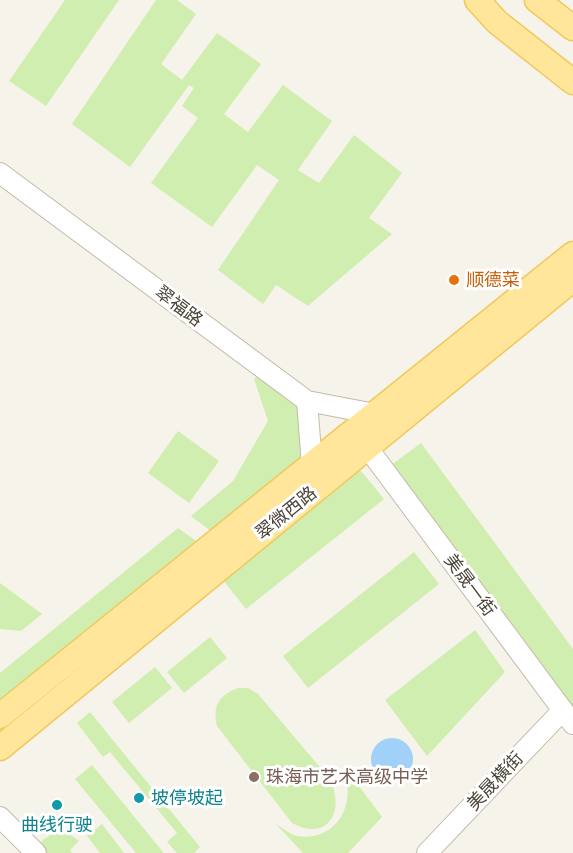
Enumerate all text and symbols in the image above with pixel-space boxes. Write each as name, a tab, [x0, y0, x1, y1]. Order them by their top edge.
place label: 顺德菜	[466, 268, 520, 290]
marker: 顺德菜	[447, 273, 461, 287]
street label: 翠福路	[151, 280, 208, 330]
street label: 翠微西路	[250, 481, 320, 543]
street label: 美晟一街	[440, 549, 501, 620]
street label: 美晟橫街	[462, 746, 527, 814]
place label: 珠海市艺术高级中学	[266, 765, 428, 787]
marker: 珠海市艺术高级中学	[247, 770, 261, 784]
place label: 坡停坡起	[151, 786, 223, 808]
marker: 坡停坡起	[132, 791, 146, 805]
marker: 曲线行驶	[50, 798, 64, 812]
place label: 曲线行驶	[21, 813, 93, 835]

